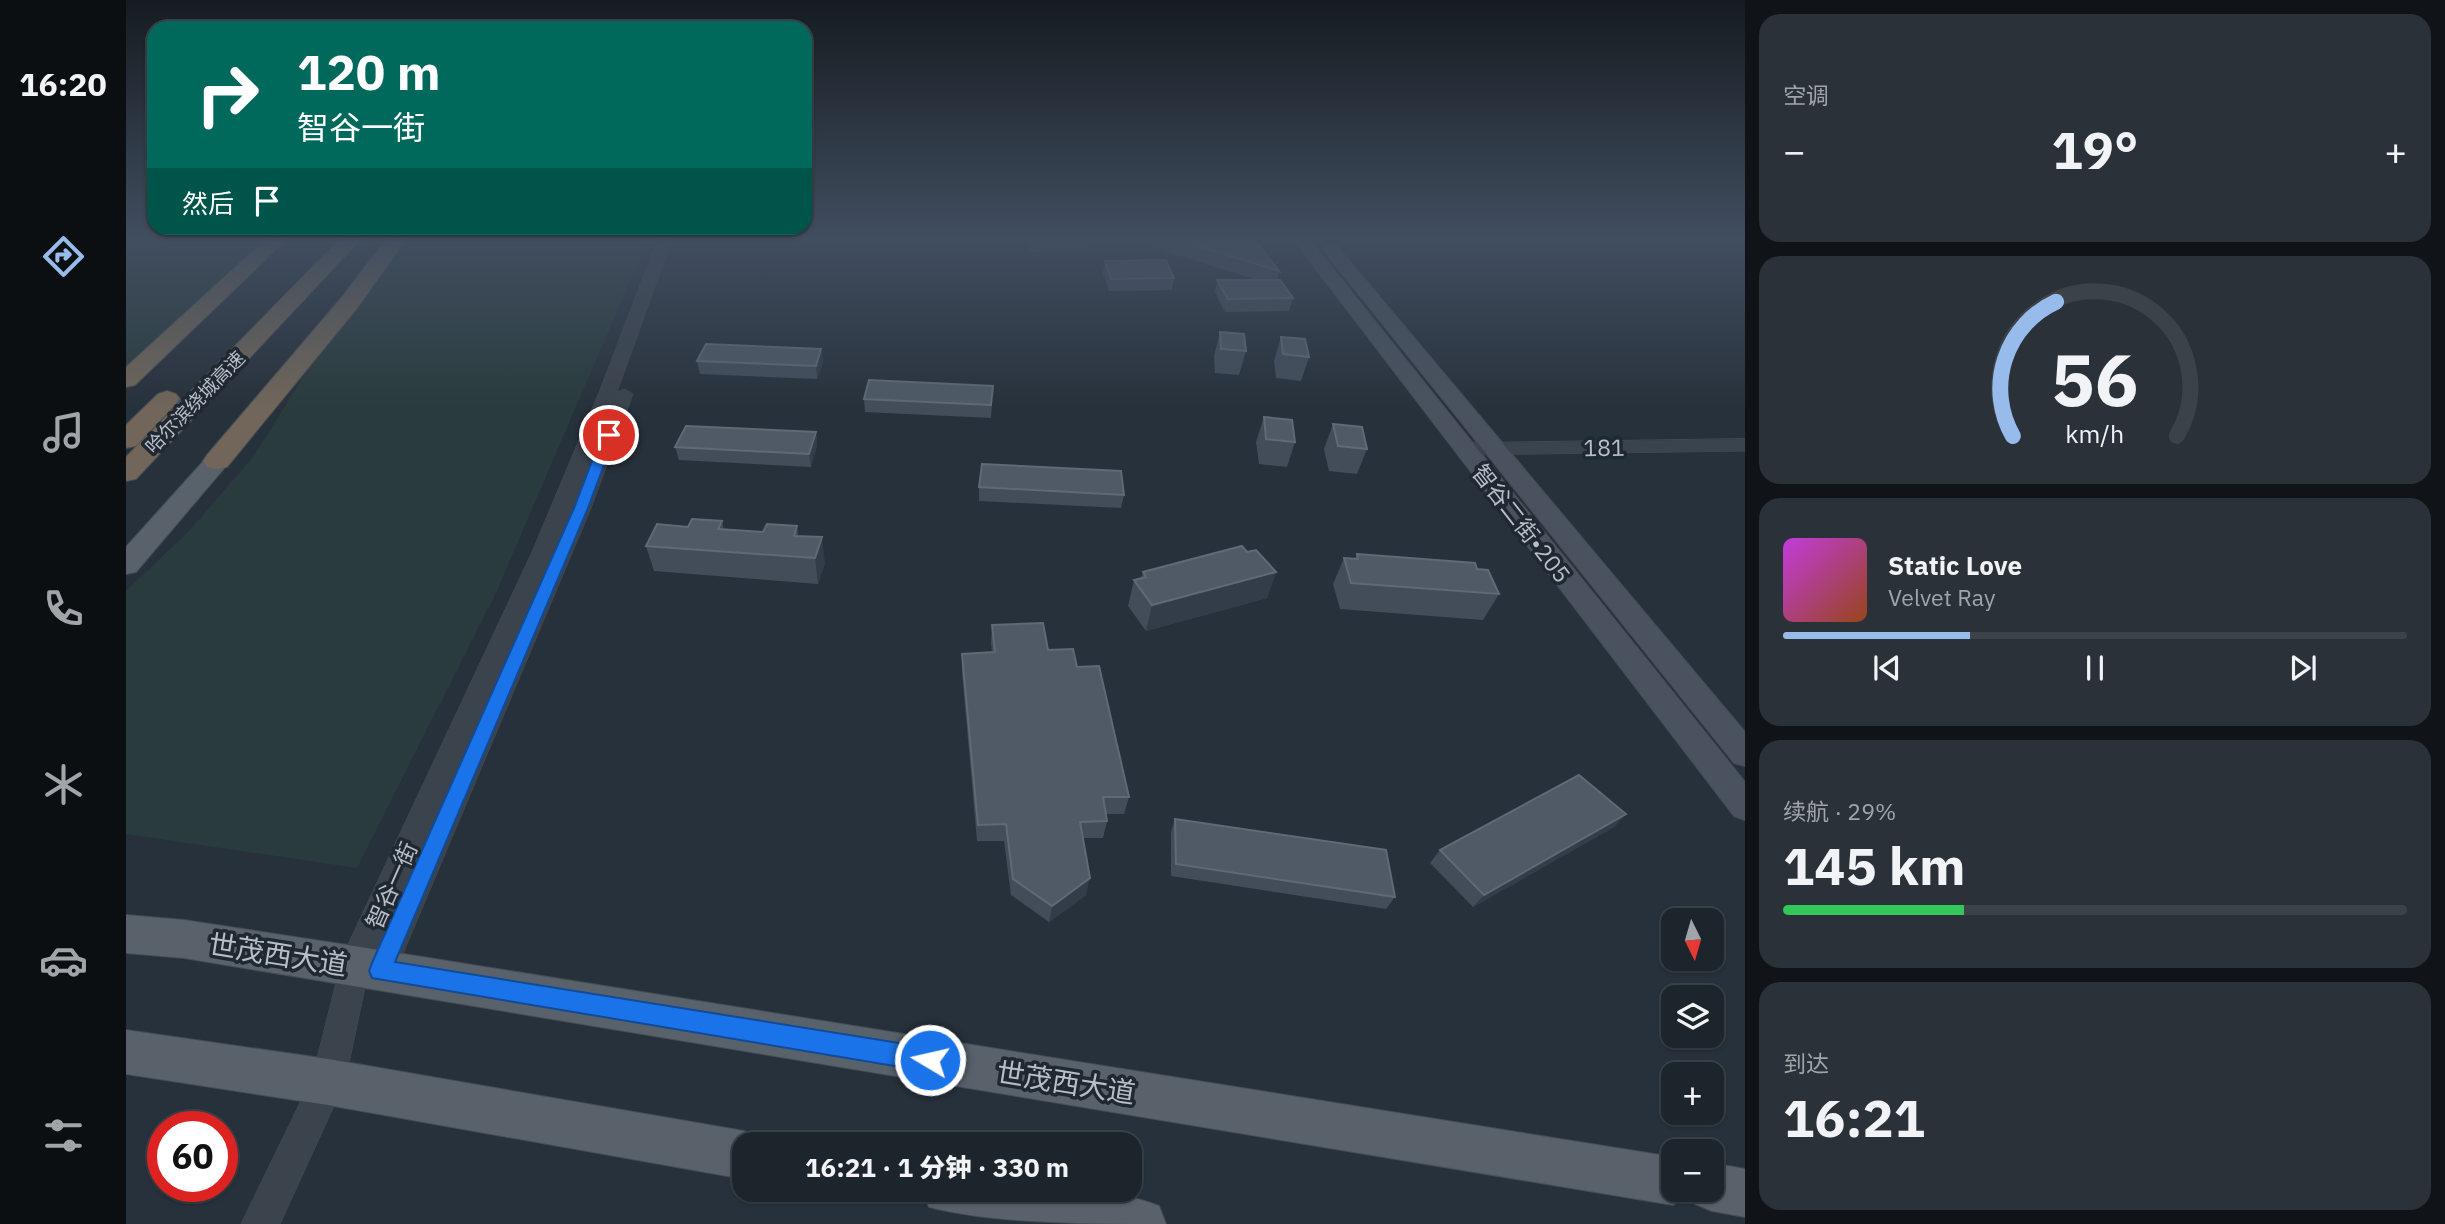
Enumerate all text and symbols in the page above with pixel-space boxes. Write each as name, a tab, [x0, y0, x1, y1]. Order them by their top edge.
text: 120 m	[297, 40, 441, 103]
icon: right	[182, 49, 273, 140]
text: 16:20	[19, 63, 107, 105]
text: 空调	[1783, 80, 1829, 110]
text: 智谷一街	[297, 106, 425, 148]
text: 19°	[2052, 116, 2138, 183]
text: −	[1783, 126, 1806, 175]
text: +	[2384, 126, 2407, 175]
icon: arrive	[248, 182, 286, 220]
text: 然后	[182, 186, 234, 220]
icon: directions	[39, 232, 88, 281]
text: 56	[2051, 331, 2139, 426]
street label: 哈尔滨绕城高速	[140, 346, 250, 458]
pin	[579, 405, 639, 465]
icon: music	[39, 408, 88, 457]
icon: arrive	[590, 416, 628, 454]
text: km/h	[2066, 417, 2124, 450]
street label: 181	[1583, 432, 1625, 462]
street label: 智谷二街•205	[1466, 458, 1578, 588]
text: Static Love	[1888, 548, 2022, 582]
text: Velvet Ray	[1888, 582, 1995, 612]
icon: phone	[39, 584, 88, 633]
icon: previous	[1868, 649, 1906, 687]
icon: pause	[2076, 649, 2114, 687]
icon: next	[2284, 649, 2322, 687]
icon: climate	[39, 760, 88, 809]
text: 续航 · 29%	[1783, 796, 1896, 826]
text: 145 km	[1783, 832, 1965, 899]
street label: 智谷一街	[359, 837, 423, 933]
north arrow	[1661, 908, 1724, 971]
map controls	[1661, 908, 1724, 1202]
street label: 世茂西大道	[206, 925, 350, 983]
icon: car	[39, 936, 88, 985]
button: layers	[1661, 985, 1724, 1048]
position arrow	[893, 1023, 967, 1097]
text: 到达	[1783, 1048, 1829, 1078]
street label: 世茂西大道	[994, 1053, 1138, 1111]
button: +	[1661, 1062, 1724, 1125]
text: 16:21	[1783, 1084, 1925, 1151]
icon: filters	[39, 1111, 88, 1160]
speed limit sign: 60	[147, 1111, 238, 1202]
button: −	[1661, 1139, 1724, 1202]
text: 16:21 · 1 分钟 · 330 m	[805, 1150, 1069, 1184]

